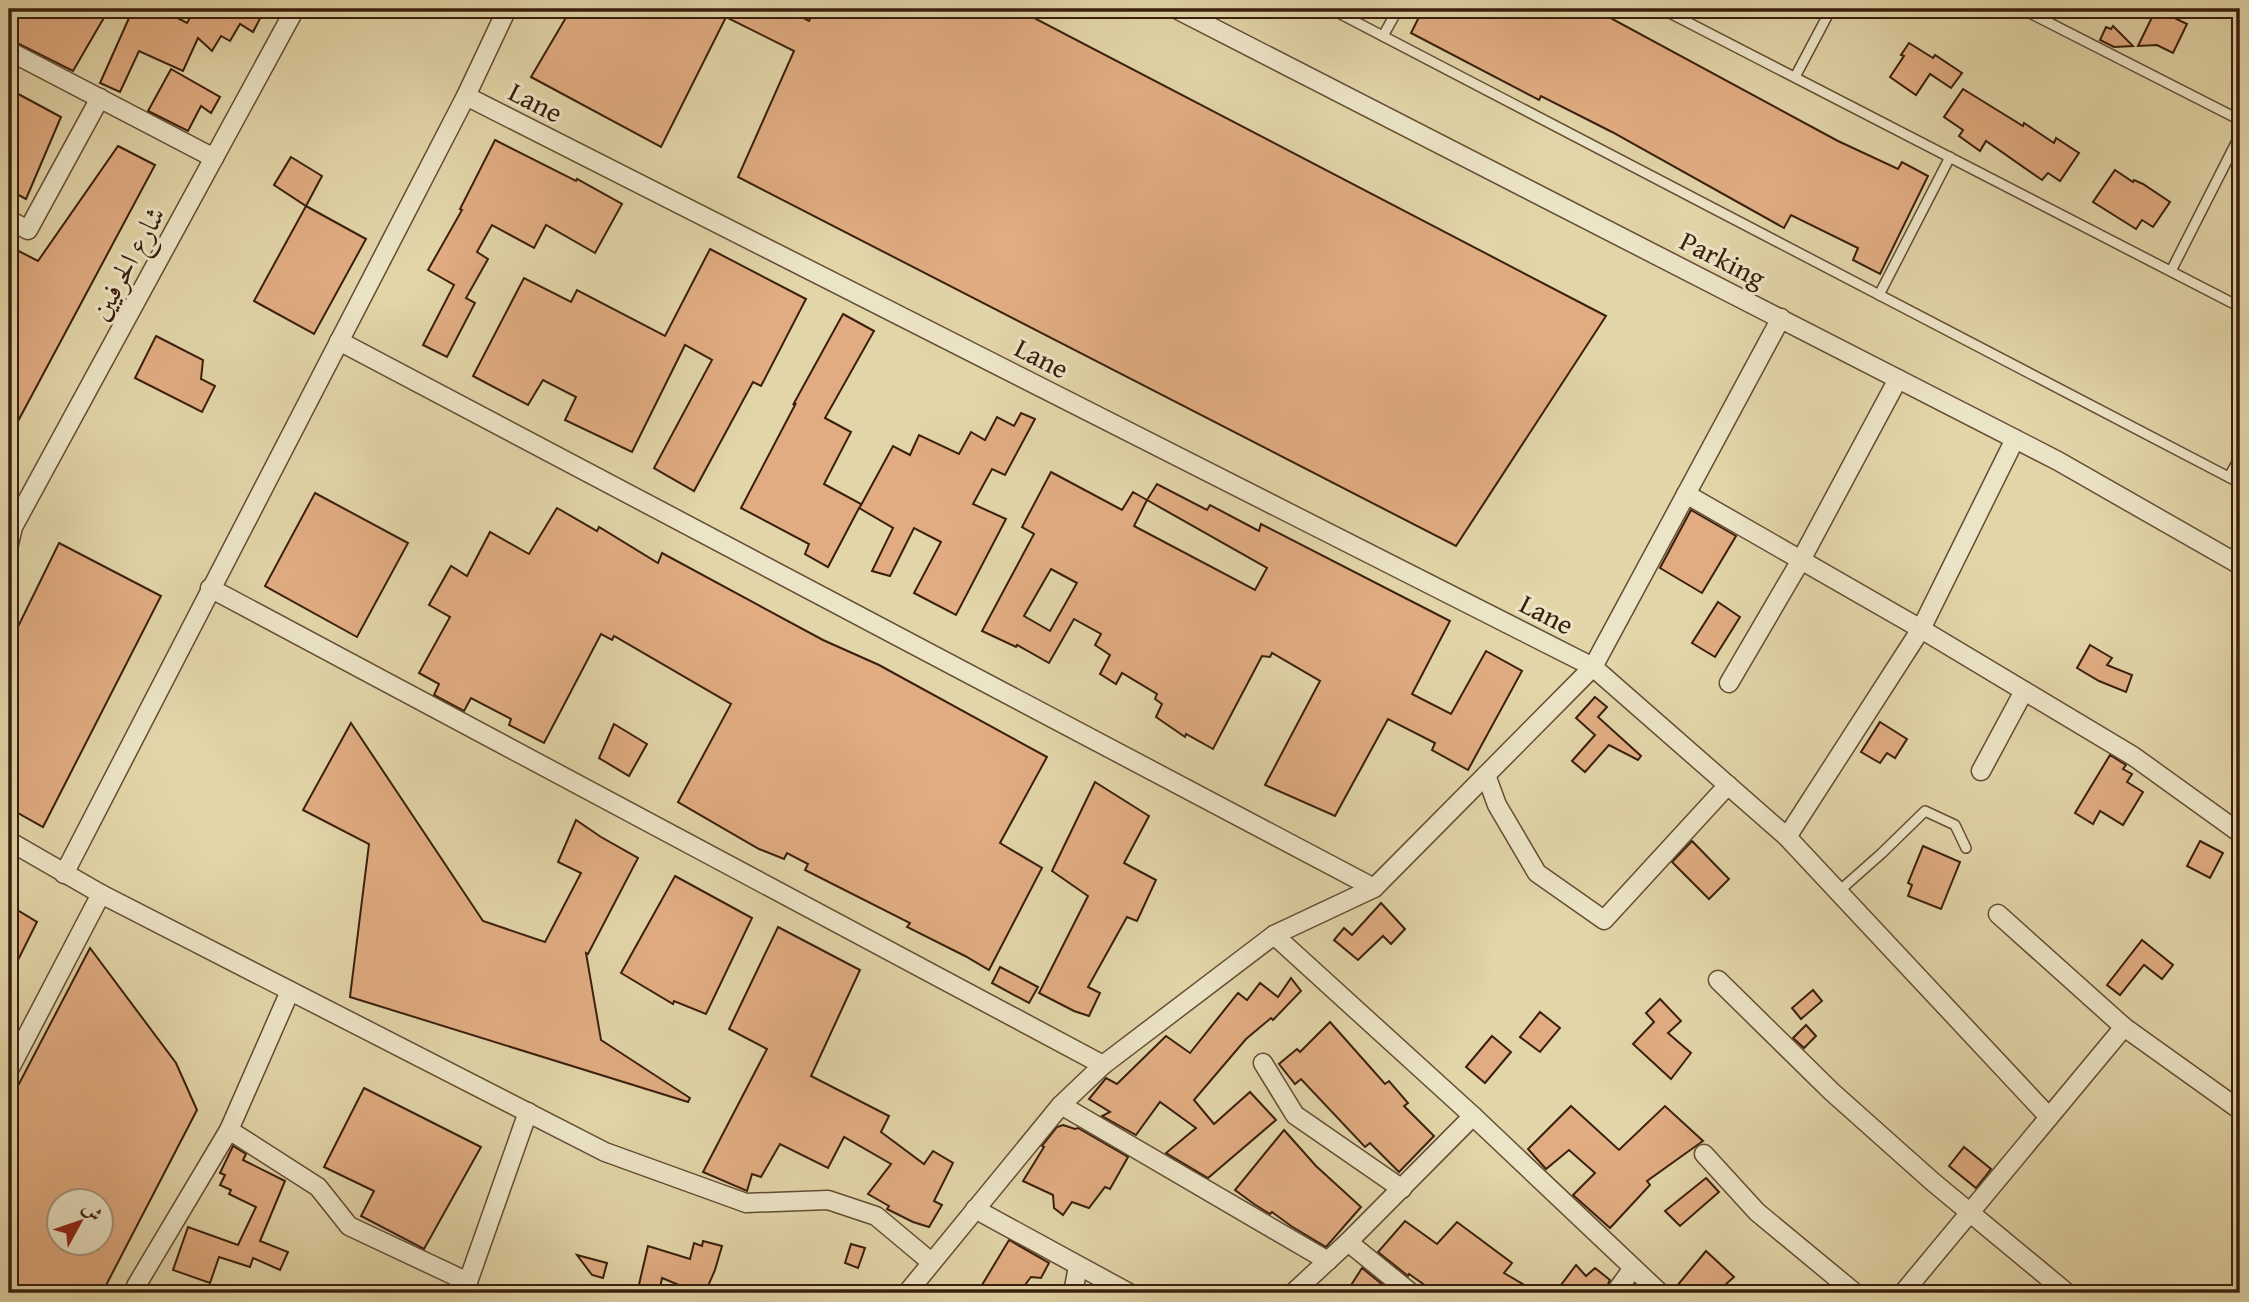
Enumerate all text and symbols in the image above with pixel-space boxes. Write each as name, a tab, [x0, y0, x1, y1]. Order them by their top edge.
street label: Lane	[502, 71, 570, 132]
street label: شارع الحرفيين	[78, 198, 178, 329]
street label: Parking	[1673, 220, 1773, 298]
street label: Lane	[1008, 327, 1076, 388]
street label: Lane	[1513, 583, 1581, 644]
north arrow	[46, 1186, 116, 1256]
text: ش	[76, 1195, 110, 1227]

